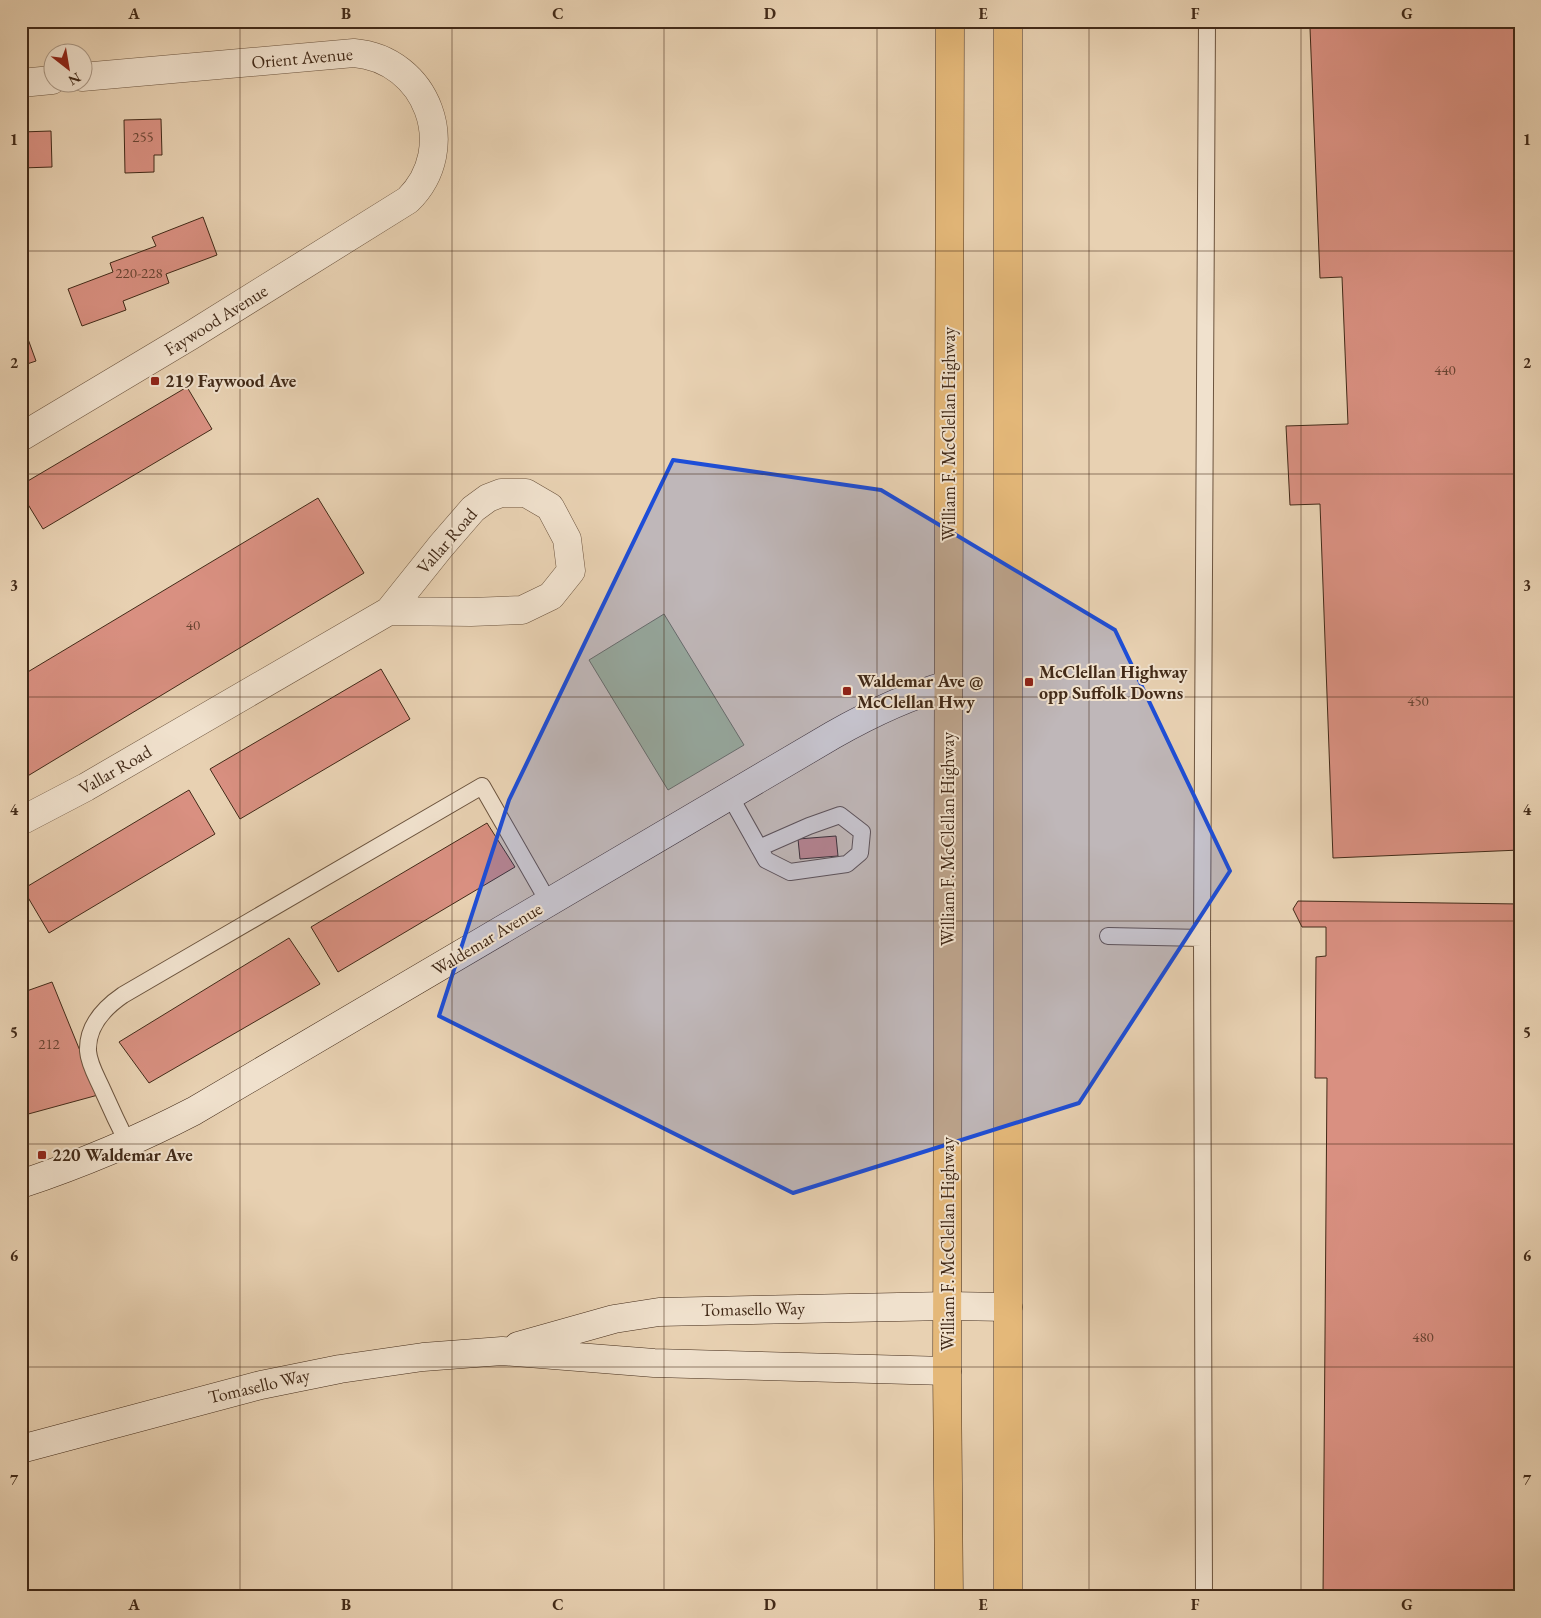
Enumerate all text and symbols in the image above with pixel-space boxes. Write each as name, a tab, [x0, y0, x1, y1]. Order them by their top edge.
text: A	[127, 3, 140, 24]
text: B	[341, 3, 351, 24]
text: C	[552, 3, 564, 24]
text: D	[764, 3, 776, 24]
text: E	[978, 3, 988, 24]
text: F	[1191, 3, 1200, 24]
text: G	[1401, 3, 1413, 24]
north arrow	[42, 42, 92, 92]
street label: Orient Avenue	[250, 42, 354, 73]
text: N	[65, 69, 84, 90]
house number: 255	[132, 127, 154, 146]
text: 1	[10, 129, 18, 150]
text: 1	[1523, 129, 1531, 150]
house number: 220-228	[115, 263, 163, 282]
street label: Faywood Avenue	[160, 279, 272, 360]
street label: William F. McClellan Highway	[937, 327, 960, 541]
text: 2	[10, 352, 19, 373]
text: 2	[1523, 352, 1532, 373]
house number: 440	[1434, 360, 1456, 379]
place label: 219 Faywood Ave	[165, 369, 297, 392]
marker: 219 Faywood Ave	[149, 375, 161, 387]
street label: Vallar Road	[412, 502, 482, 579]
text: 3	[10, 575, 18, 596]
text: 3	[1523, 575, 1531, 596]
house number: 40	[186, 615, 200, 634]
place label: McClellan Highway opp Suffolk Downs	[1039, 660, 1188, 704]
place label: Waldemar Ave @ McClellan Hwy	[857, 669, 983, 713]
marker: McClellan Highway opp Suffolk Downs	[1023, 676, 1035, 688]
marker: Waldemar Ave @ McClellan Hwy	[841, 685, 853, 697]
house number: 450	[1407, 691, 1429, 710]
street label: William F. McClellan Highway	[936, 732, 959, 946]
street label: Vallar Road	[74, 739, 156, 800]
text: 4	[10, 799, 19, 820]
text: 4	[1523, 799, 1532, 820]
street label: Waldemar Avenue	[427, 897, 546, 981]
text: 5	[10, 1022, 18, 1043]
text: 5	[1523, 1022, 1531, 1043]
house number: 212	[38, 1034, 61, 1053]
street label: William F. McClellan Highway	[936, 1137, 959, 1351]
place label: 220 Waldemar Ave	[52, 1143, 193, 1166]
marker: 220 Waldemar Ave	[36, 1149, 48, 1161]
text: 6	[10, 1245, 19, 1266]
text: 6	[1523, 1245, 1532, 1266]
street label: Tomasello Way	[701, 1296, 805, 1321]
house number: 480	[1412, 1327, 1434, 1346]
street label: Tomasello Way	[206, 1363, 312, 1408]
text: 7	[10, 1469, 19, 1490]
text: 7	[1523, 1469, 1532, 1490]
text: A	[127, 1594, 140, 1615]
text: B	[341, 1594, 351, 1615]
text: C	[552, 1594, 564, 1615]
text: D	[764, 1594, 776, 1615]
text: E	[978, 1594, 988, 1615]
text: F	[1191, 1594, 1200, 1615]
text: G	[1401, 1594, 1413, 1615]

